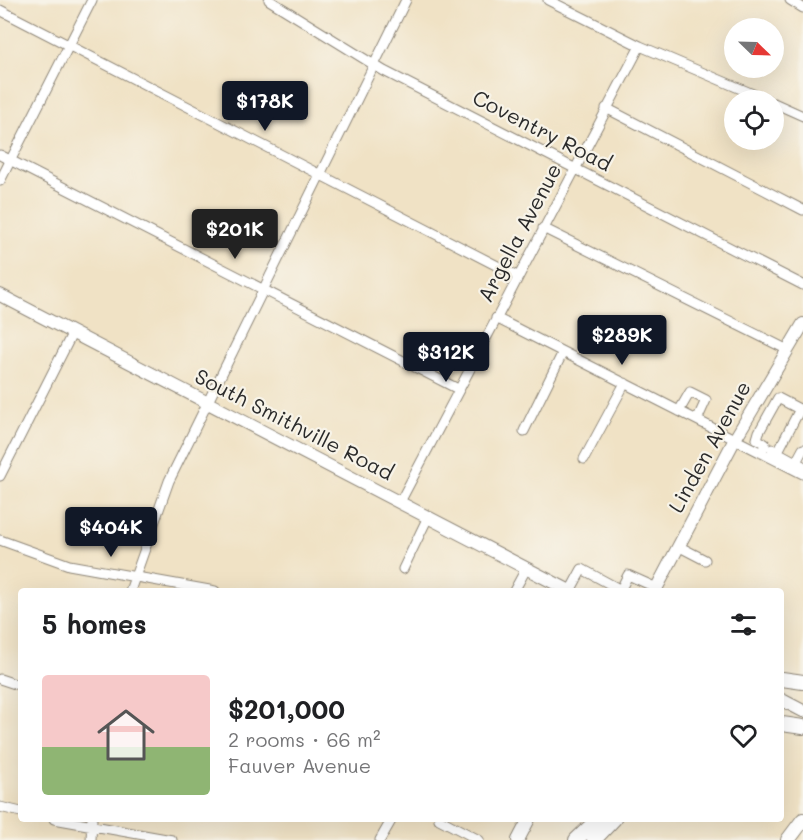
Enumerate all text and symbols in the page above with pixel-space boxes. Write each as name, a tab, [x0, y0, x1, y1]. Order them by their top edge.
north arrow	[724, 18, 784, 78]
map controls	[724, 18, 784, 150]
pin: $178K	[223, 81, 307, 132]
street label: Coventry Road	[468, 83, 617, 176]
text: $178K	[236, 87, 294, 113]
button: locate	[724, 90, 784, 150]
street label: Argella Avenue	[471, 158, 567, 306]
pin: $201K	[193, 209, 277, 260]
text: $201K	[206, 215, 264, 241]
pin: $289K	[580, 315, 664, 366]
text: $289K	[591, 321, 653, 347]
pin: $312K	[404, 332, 488, 383]
text: $312K	[417, 338, 475, 364]
street label: South Smithville Road	[191, 362, 399, 486]
street label: Linden Avenue	[661, 376, 756, 517]
pin: $404K	[69, 507, 153, 558]
text: $404K	[79, 513, 143, 539]
text: 5 homes	[42, 607, 147, 641]
icon: filters	[727, 608, 760, 641]
text: $201,000	[228, 692, 345, 726]
icon: home	[90, 699, 162, 771]
icon: heart	[727, 719, 760, 752]
text: 2 rooms · 66 m²	[228, 726, 381, 752]
text: Fauver Avenue	[228, 752, 371, 778]

